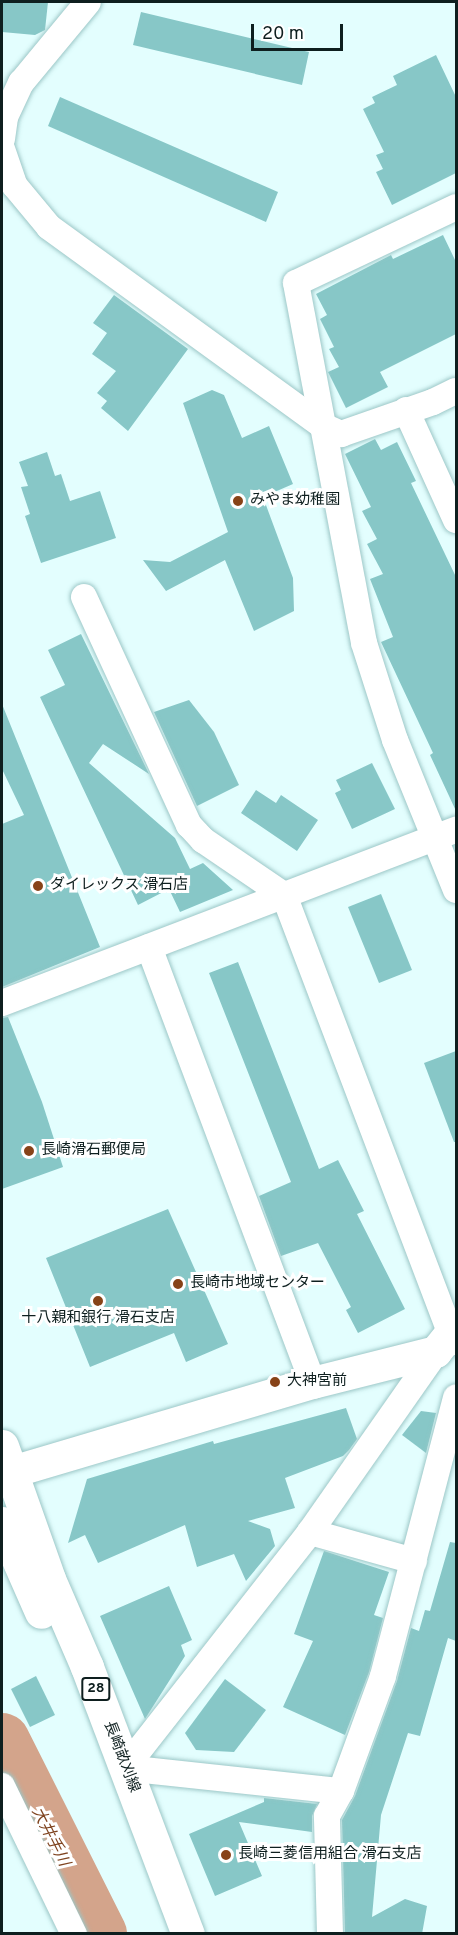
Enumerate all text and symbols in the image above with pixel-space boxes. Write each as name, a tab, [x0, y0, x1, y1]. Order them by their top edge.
scale bar	[254, 12, 346, 50]
text: 20 m	[262, 23, 304, 46]
place label: みやま幼稚園	[250, 492, 340, 510]
marker: みやま幼稚園	[231, 494, 245, 508]
place label: ダイレックス 滑石店	[50, 877, 189, 895]
marker: ダイレックス 滑石店	[31, 879, 45, 893]
place label: 長崎滑石郵便局	[41, 1142, 146, 1160]
marker: 長崎滑石郵便局	[22, 1144, 36, 1158]
place label: 長崎市地域センター	[190, 1275, 325, 1293]
marker: 長崎市地域センター	[171, 1277, 185, 1291]
marker: 十八親和銀行 滑石支店	[91, 1294, 105, 1308]
place label: 十八親和銀行 滑石支店	[21, 1310, 175, 1328]
place label: 大神宮前	[287, 1373, 347, 1391]
marker: 大神宮前	[268, 1375, 282, 1389]
road number: 28	[81, 1678, 111, 1700]
street label: 長崎畝刈線	[99, 1719, 143, 1795]
water label: 大井手川	[27, 1804, 73, 1870]
place label: 長崎三菱信用組合 滑石支店	[238, 1846, 422, 1864]
marker: 長崎三菱信用組合 滑石支店	[219, 1848, 233, 1862]

